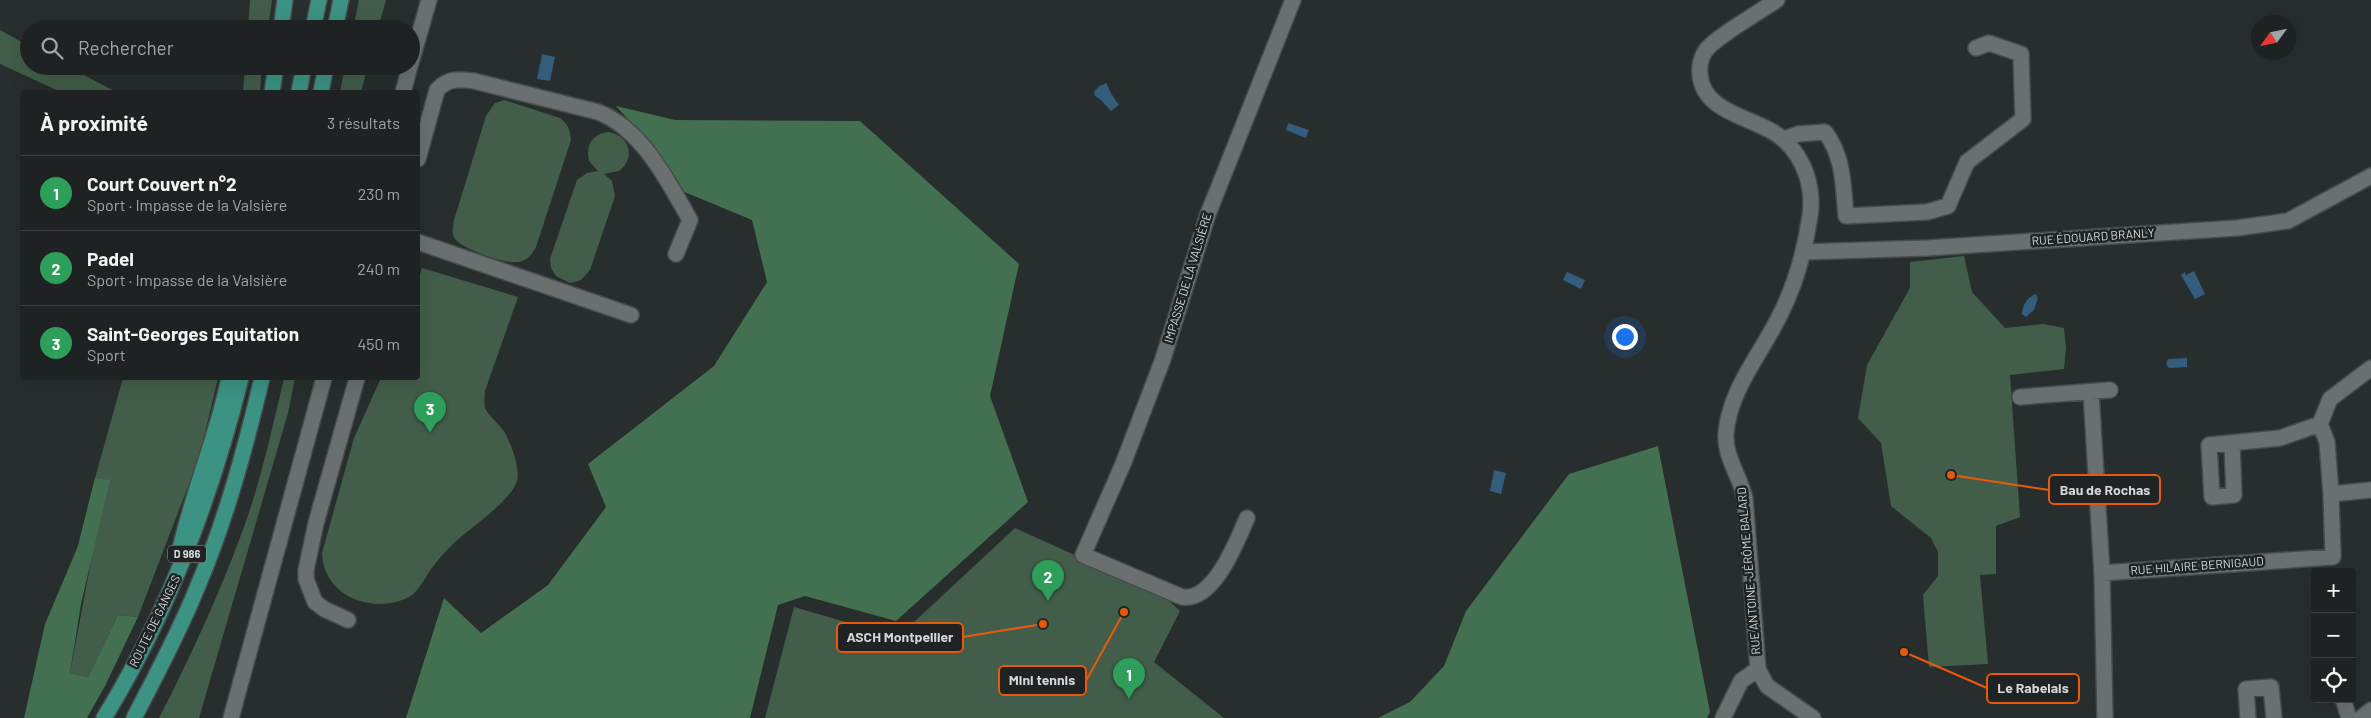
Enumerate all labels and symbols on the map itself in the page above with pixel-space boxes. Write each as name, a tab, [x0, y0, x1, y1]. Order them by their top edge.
north arrow	[2251, 15, 2296, 60]
street label: IMPASSE DE LA VALSIÈRE	[1161, 211, 1213, 344]
street label: RUE ÉDOUARD BRANLY	[2031, 225, 2155, 247]
your location	[1612, 324, 1638, 350]
pin: 3	[414, 392, 446, 433]
callout: Bau de Rochas	[2049, 475, 2160, 504]
text: Bau de Rochas	[2060, 481, 2150, 498]
street label: RUE ANTOINE-JÉRÔME BALARD	[1734, 487, 1762, 655]
road number: D 986	[168, 546, 206, 562]
street label: RUE HILAIRE BERNIGAUD	[2130, 553, 2264, 577]
pin: 2	[1032, 560, 1064, 601]
street label: ROUTE DE GANGES	[126, 572, 182, 669]
callout: ASCH Montpellier	[837, 623, 963, 652]
text: ASCH Montpellier	[847, 628, 954, 645]
pin: 1	[1113, 658, 1145, 699]
callout: Mini tennis	[999, 666, 1086, 695]
text: Mini tennis	[1009, 671, 1075, 688]
callout: Le Rabelais	[1987, 674, 2079, 703]
text: Le Rabelais	[1997, 679, 2069, 696]

